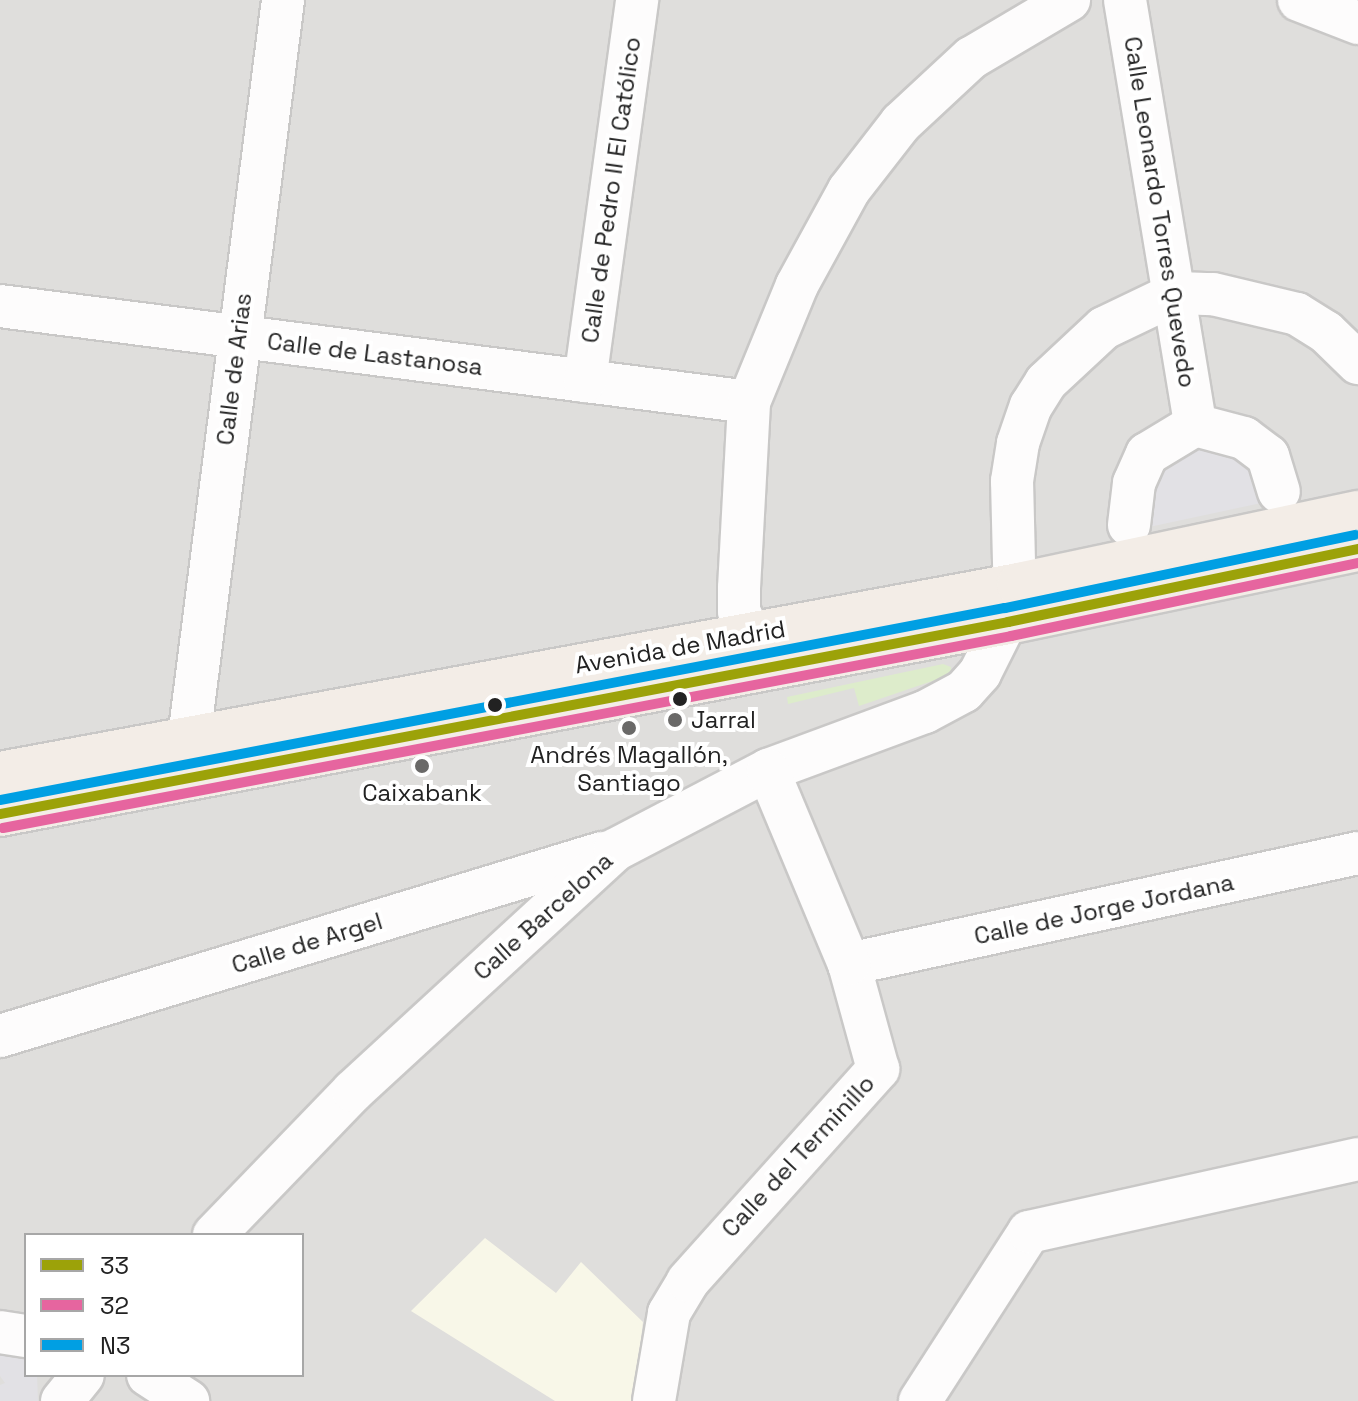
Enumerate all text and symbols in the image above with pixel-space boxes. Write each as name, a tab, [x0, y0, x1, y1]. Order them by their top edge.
street label: Calle Leonardo Torres Quevedo	[1118, 34, 1202, 390]
street label: Calle de Pedro II El Católico	[575, 35, 647, 345]
street label: Calle de Arias	[210, 291, 258, 447]
street label: Calle de Lastanosa	[266, 326, 484, 382]
street label: Avenida de Madrid	[572, 614, 788, 680]
unlabelled marker	[672, 691, 688, 707]
unlabelled marker	[487, 697, 503, 713]
place label: Jarral	[691, 706, 756, 734]
marker: Jarral	[666, 711, 684, 729]
marker: Andrés Magallón, Santiago	[620, 719, 638, 737]
place label: Andrés Magallón, Santiago	[530, 741, 728, 797]
marker: Caixabank	[413, 757, 431, 775]
place label: Caixabank	[362, 779, 482, 807]
street label: Calle Barcelona	[467, 846, 619, 986]
street label: Calle de Jorge Jordana	[971, 867, 1237, 951]
street label: Calle de Argel	[228, 906, 386, 980]
street label: Calle del Terminillo	[715, 1069, 881, 1243]
legend	[24, 1233, 304, 1377]
text: 33	[100, 1250, 129, 1281]
text: 32	[100, 1290, 129, 1321]
text: N3	[100, 1330, 130, 1361]

